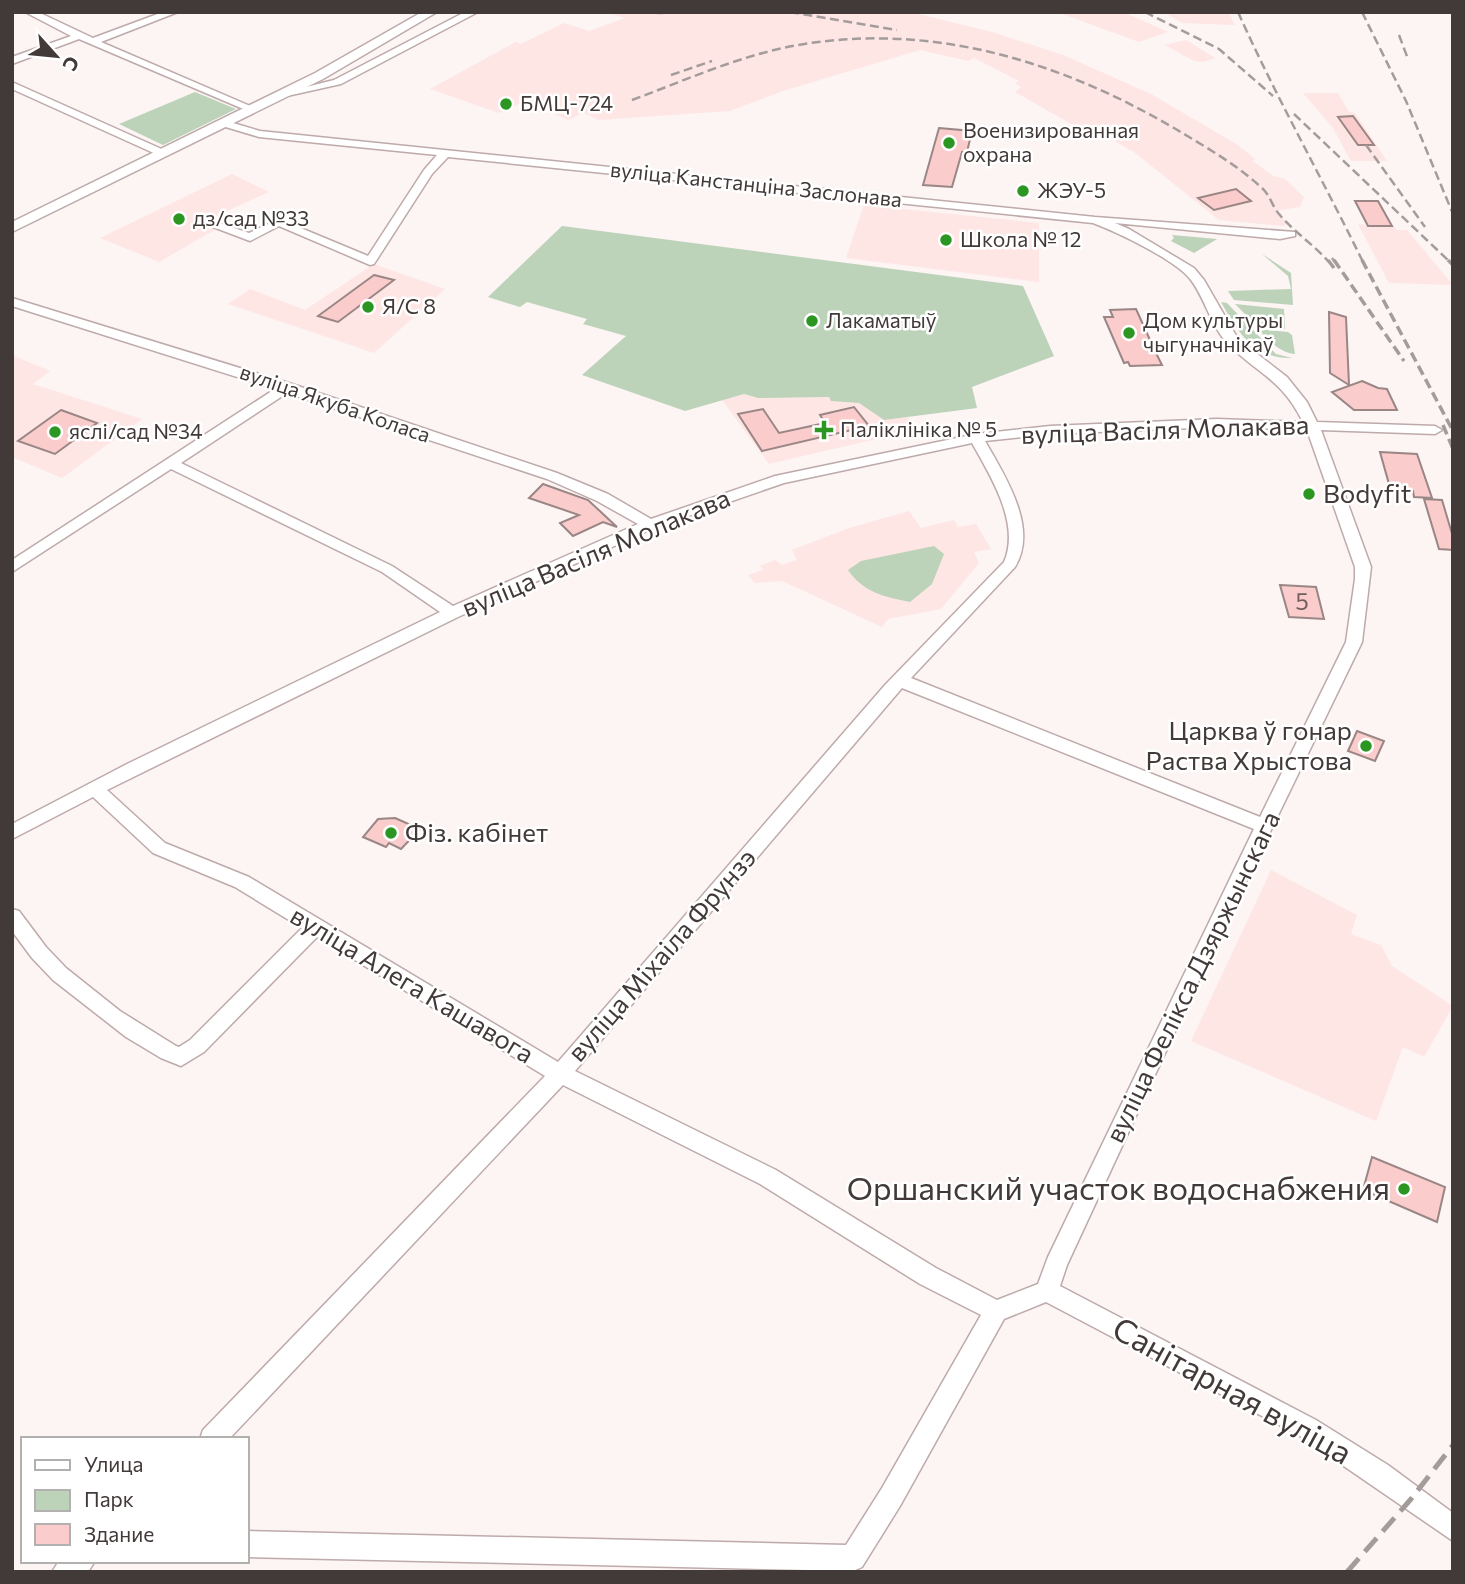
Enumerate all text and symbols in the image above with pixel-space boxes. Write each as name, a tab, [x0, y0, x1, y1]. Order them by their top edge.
north arrow	[21, 21, 91, 91]
text: С	[58, 53, 85, 75]
place label: БМЦ-724	[520, 90, 614, 115]
marker: БМЦ-724	[498, 96, 514, 112]
place label: Военизированная охрана	[963, 117, 1139, 166]
marker: Военизированная охрана	[941, 135, 957, 151]
street label: вуліца Канстанціна Заслонава	[609, 156, 903, 211]
place label: ЖЭУ-5	[1037, 177, 1106, 202]
marker: ЖЭУ-5	[1015, 183, 1031, 199]
place label: дз/сад №33	[193, 205, 309, 230]
marker: дз/сад №33	[171, 211, 187, 227]
place label: Школа № 12	[960, 226, 1081, 251]
marker: Школа № 12	[938, 232, 954, 248]
place label: Я/С 8	[382, 293, 436, 318]
marker: Я/С 8	[360, 299, 376, 315]
place label: Лакаматыў	[826, 307, 937, 332]
place label: Дом культуры чыгуначнікаў	[1143, 307, 1283, 356]
marker: Лакаматыў	[804, 313, 820, 329]
marker: Дом культуры чыгуначнікаў	[1121, 325, 1137, 341]
street label: вуліца Якуба Коласа	[237, 358, 434, 447]
street label: вуліца Васіля Молакава	[1020, 408, 1310, 449]
place label: Паліклініка № 5	[840, 416, 997, 441]
place label: яслі/сад №34	[69, 418, 203, 443]
marker: Паліклініка № 5	[814, 420, 834, 440]
marker: яслі/сад №34	[47, 424, 63, 440]
place label: Bodyfit	[1323, 477, 1411, 508]
street label: вуліца Васіля Молакава	[457, 481, 734, 622]
marker: Bodyfit	[1301, 486, 1317, 502]
house number: 5	[1295, 587, 1309, 615]
place label: Царква ў гонар Раства Хрыстова	[1145, 714, 1352, 775]
marker: Царква ў гонар Раства Хрыстова	[1358, 738, 1374, 754]
street label: вуліца Фелікса Дзяржынскага	[1098, 806, 1285, 1147]
place label: Фіз. кабінет	[405, 816, 548, 847]
marker: Фіз. кабінет	[383, 825, 399, 841]
street label: вуліца Міхаіла Фрунзэ	[560, 841, 762, 1067]
street label: вуліца Алега Кашавога	[285, 899, 540, 1069]
place label: Оршанский участок водоснабжения	[847, 1167, 1390, 1207]
marker: Оршанский участок водоснабжения	[1396, 1181, 1412, 1197]
street label: Санітарная вуліца	[1106, 1307, 1360, 1472]
legend	[21, 1437, 248, 1563]
text: Улица	[84, 1451, 143, 1476]
text: Парк	[84, 1486, 134, 1511]
text: Здание	[84, 1521, 154, 1546]

